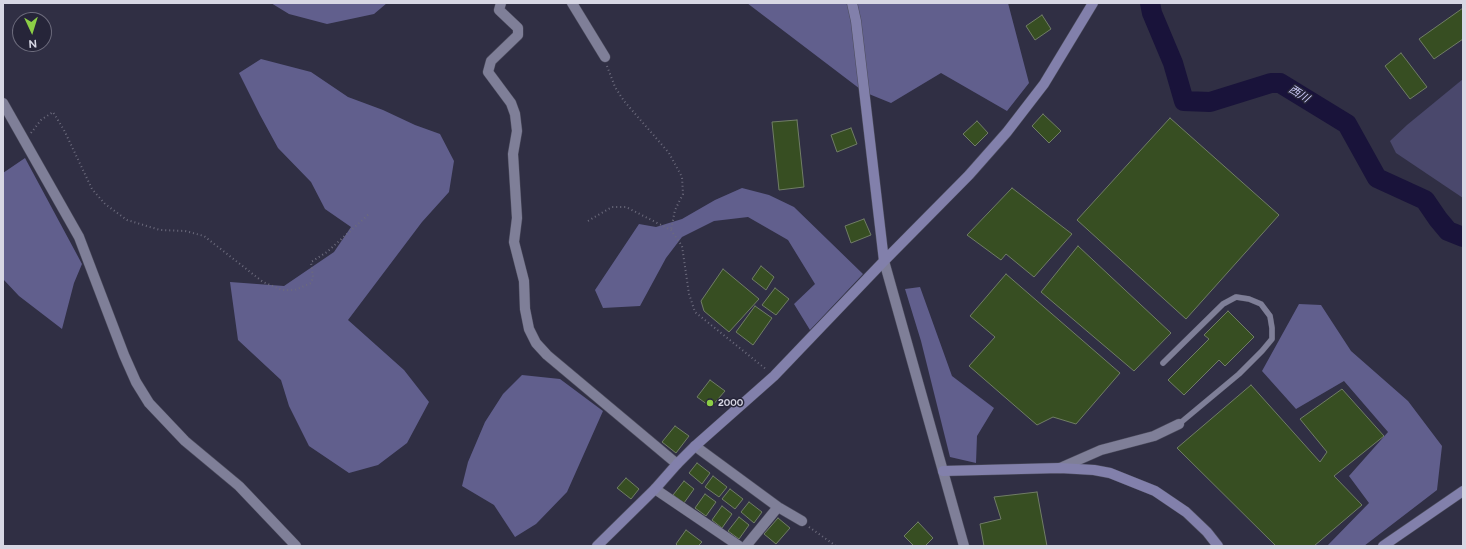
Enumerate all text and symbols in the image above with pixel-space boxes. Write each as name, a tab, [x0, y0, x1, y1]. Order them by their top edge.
north arrow	[12, 12, 52, 52]
text: N	[28, 37, 38, 50]
water label: 西川	[1286, 83, 1312, 105]
place label: 2000	[718, 397, 743, 409]
marker: 2000	[705, 398, 715, 408]

